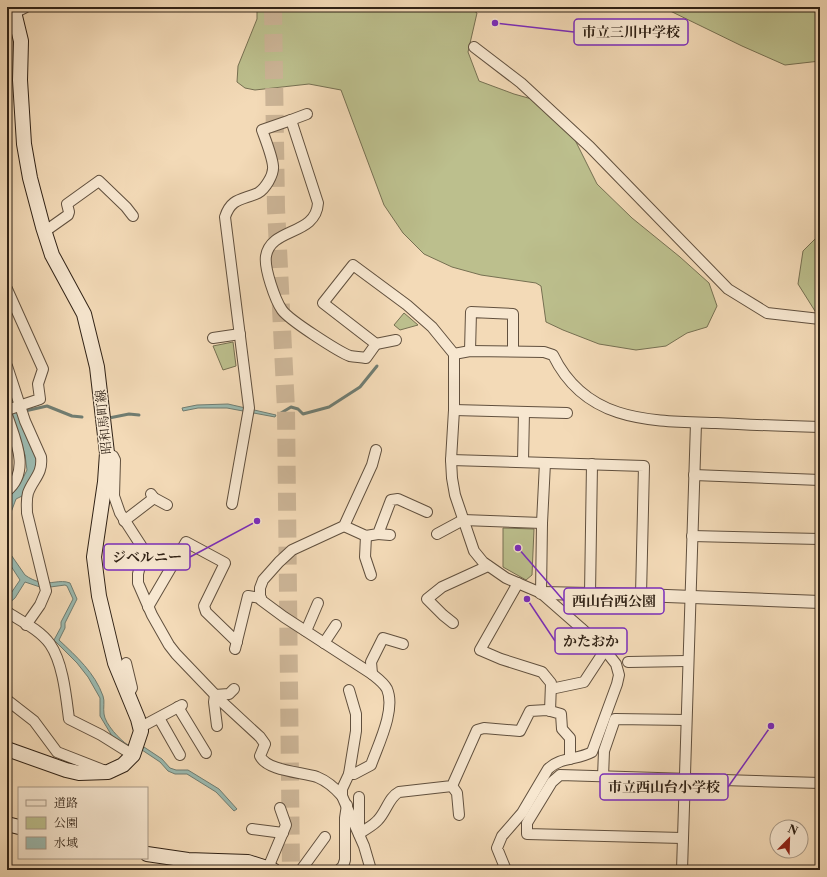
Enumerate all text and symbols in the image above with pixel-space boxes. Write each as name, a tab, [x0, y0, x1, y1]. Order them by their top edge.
callout: 市立三川中学校	[574, 19, 688, 45]
text: 市立三川中学校	[582, 23, 680, 41]
street label: 昭和馬町線	[92, 389, 114, 455]
callout: ジベルニー	[104, 544, 190, 570]
text: ジベルニー	[112, 548, 182, 566]
callout: 西山台西公園	[564, 588, 664, 614]
text: 西山台西公園	[572, 592, 656, 610]
callout: かたおか	[555, 628, 627, 654]
text: かたおか	[563, 632, 619, 650]
callout: 市立西山台小学校	[600, 774, 728, 800]
text: 市立西山台小学校	[608, 778, 720, 796]
legend	[18, 787, 148, 859]
text: 道路	[54, 795, 78, 810]
text: 公園	[54, 815, 78, 830]
north arrow	[769, 819, 809, 859]
text: N	[786, 821, 800, 838]
text: 水域	[54, 835, 78, 850]

